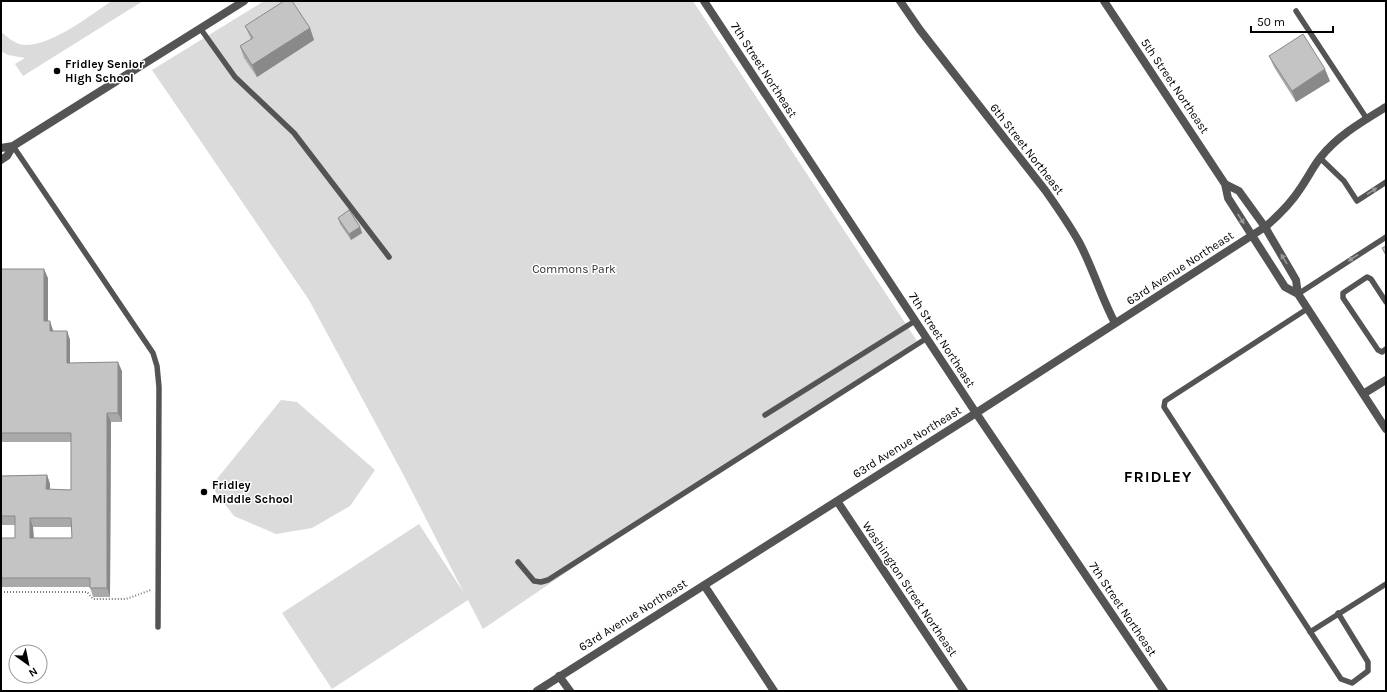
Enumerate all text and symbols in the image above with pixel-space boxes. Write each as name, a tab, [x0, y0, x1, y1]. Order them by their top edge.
scale bar	[1251, 8, 1333, 34]
text: 50 m	[1257, 15, 1285, 29]
street label: 7th Street Northeast	[728, 20, 800, 121]
street label: 5th Street Northeast	[1138, 36, 1212, 137]
place label: Fridley Senior High School	[65, 57, 144, 85]
marker: Fridley Senior High School	[52, 66, 62, 76]
street label: 6th Street Northeast	[987, 101, 1067, 198]
one-way arrow	[1366, 188, 1378, 195]
one-way arrow	[1238, 213, 1245, 225]
street label: 63rd Avenue Northeast	[1124, 228, 1237, 308]
one-way arrow	[1280, 254, 1287, 265]
one-way arrow	[1348, 254, 1358, 262]
park label: Commons Park	[532, 262, 616, 276]
street label: 7th Street Northeast	[906, 290, 978, 391]
street label: 63rd Avenue Northeast	[850, 403, 964, 481]
district label: FRIDLEY	[1124, 467, 1192, 486]
place label: Fridley Middle School	[212, 478, 293, 506]
marker: Fridley Middle School	[199, 487, 209, 497]
street label: Washington Street Northeast	[860, 519, 961, 659]
street label: 7th Street Northeast	[1086, 559, 1160, 659]
street label: 63rd Avenue Northeast	[576, 576, 690, 654]
north arrow	[8, 644, 48, 684]
text: N	[26, 664, 40, 680]

